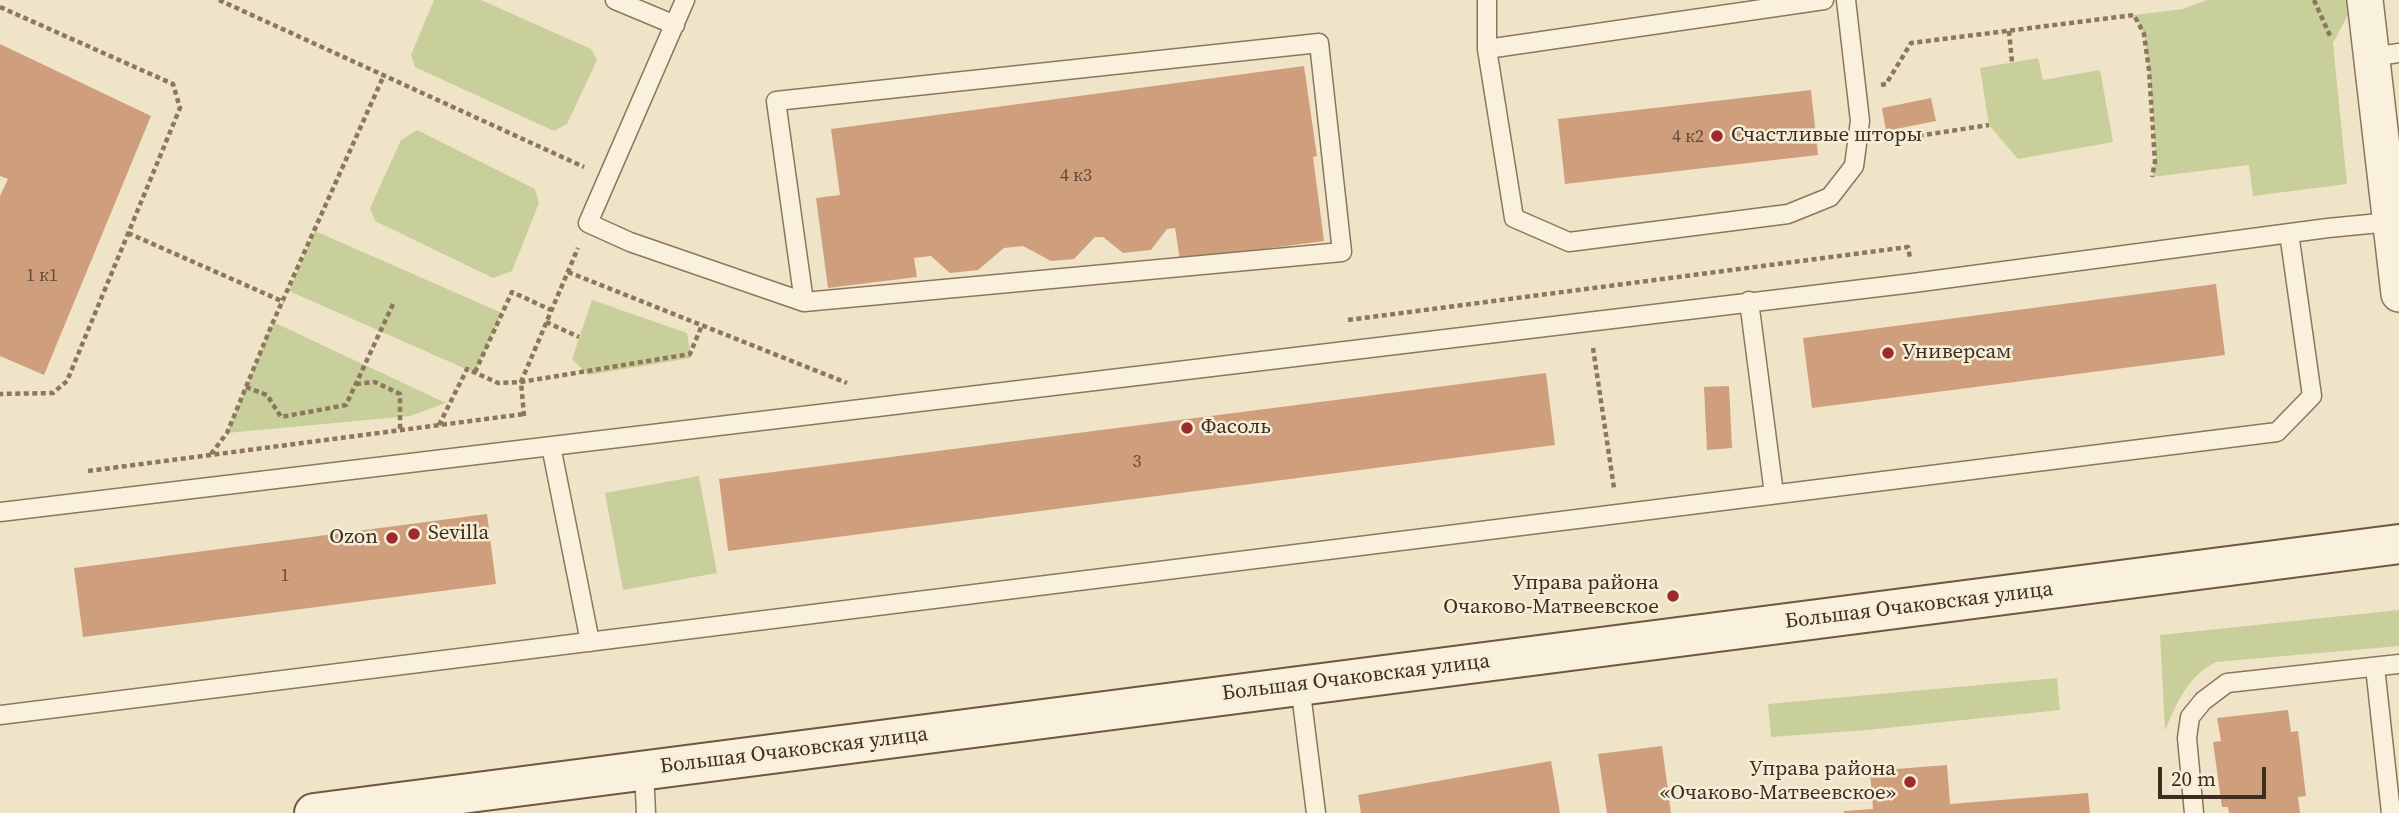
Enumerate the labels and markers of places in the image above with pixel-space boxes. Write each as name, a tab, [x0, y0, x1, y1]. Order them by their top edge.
place label: Счастливые шторы	[1731, 123, 1922, 149]
marker: Счастливые шторы	[1709, 128, 1725, 144]
place label: Универсам	[1902, 340, 2012, 366]
marker: Универсам	[1880, 345, 1896, 361]
place label: Фасоль	[1201, 415, 1271, 441]
marker: Фасоль	[1179, 420, 1195, 436]
place label: Sevilla	[428, 521, 489, 547]
place label: Ozon	[329, 525, 378, 551]
marker: Sevilla	[406, 526, 422, 542]
marker: Ozon	[384, 530, 400, 546]
place label: Управа района Очаково-Матвеевское	[1443, 571, 1659, 621]
marker: Управа района Очаково-Матвеевское	[1665, 588, 1681, 604]
place label: Управа района «Очаково-Матвеевское»	[1660, 757, 1896, 807]
marker: Управа района «Очаково-Матвеевское»	[1902, 774, 1918, 790]

